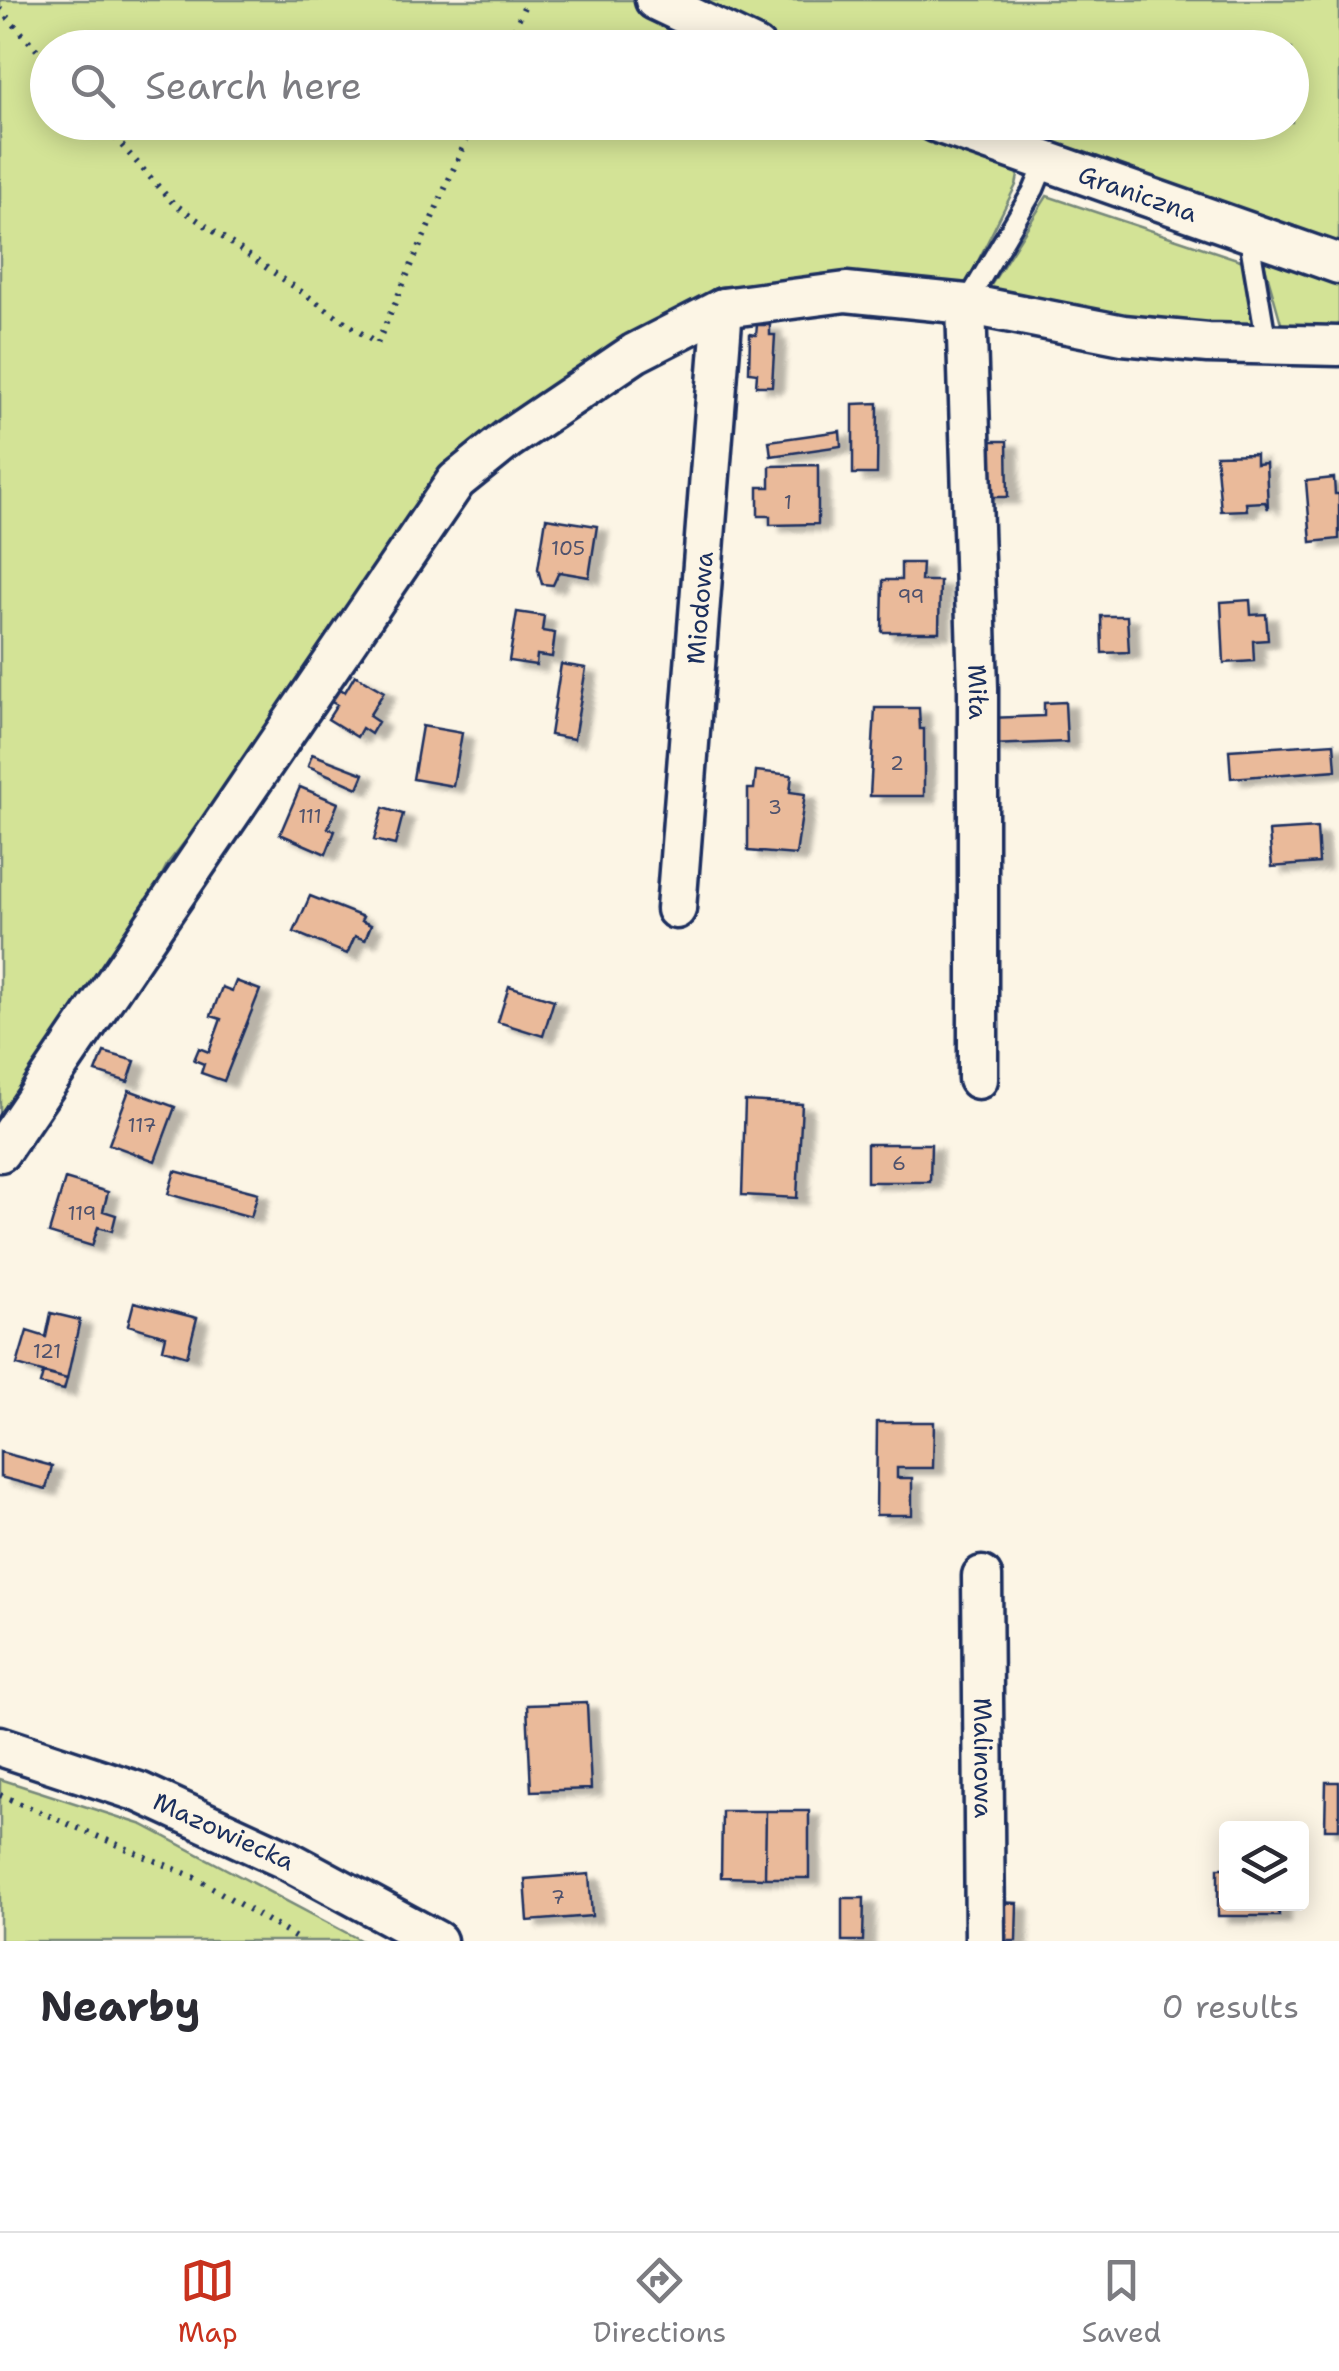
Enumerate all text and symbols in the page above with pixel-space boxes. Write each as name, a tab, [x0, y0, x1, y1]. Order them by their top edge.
search box	[30, 30, 1309, 140]
icon: search	[65, 58, 120, 113]
text: Search here	[145, 60, 362, 111]
street label: Graniczna	[1074, 157, 1202, 230]
house number: 1	[784, 489, 792, 515]
house number: 105	[551, 535, 585, 561]
street label: Miodowa	[678, 550, 721, 666]
house number: 99	[897, 583, 925, 609]
street label: Miła	[960, 664, 995, 720]
house number: 2	[890, 750, 904, 776]
house number: 3	[768, 794, 782, 820]
house number: 111	[298, 803, 322, 829]
house number: 117	[128, 1112, 157, 1138]
house number: 6	[892, 1150, 906, 1176]
house number: 119	[67, 1200, 97, 1226]
house number: 121	[33, 1338, 61, 1364]
street label: Malinowa	[966, 1698, 1001, 1819]
street label: Mazowiecka	[148, 1784, 301, 1878]
map controls	[1219, 1821, 1309, 1911]
button: layers	[1219, 1821, 1309, 1911]
house number: 7	[551, 1884, 565, 1910]
text: Nearby	[40, 1978, 200, 2034]
text: 0 results	[1162, 1985, 1299, 2028]
tab: Map	[178, 2253, 238, 2351]
tab: Directions	[593, 2253, 726, 2351]
tab: Saved	[1082, 2253, 1161, 2351]

